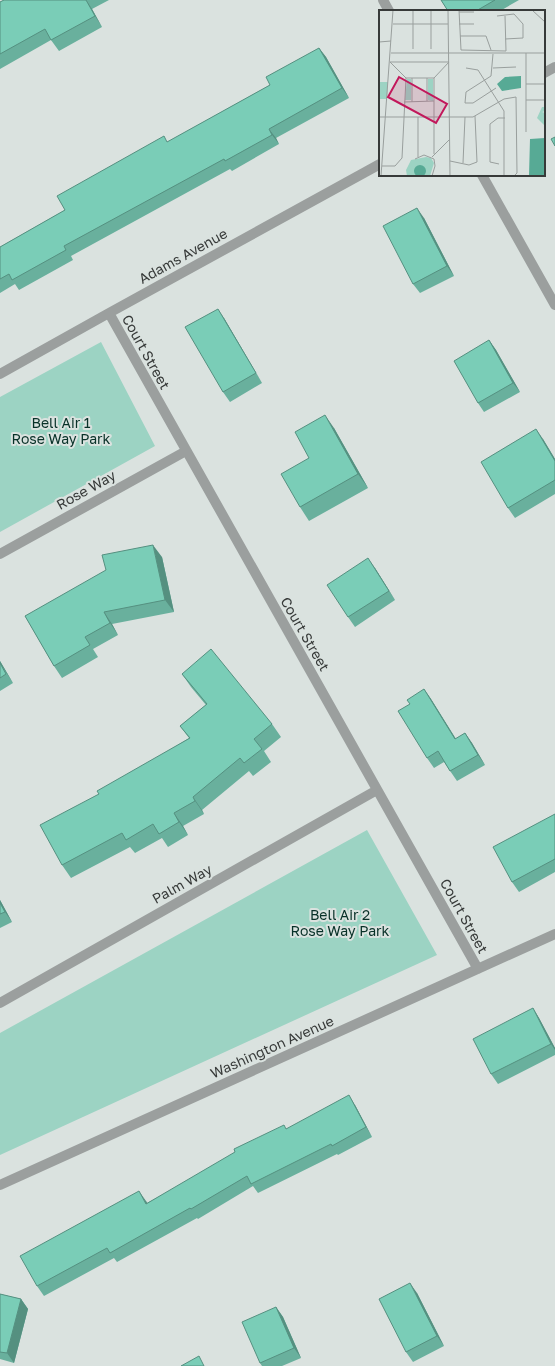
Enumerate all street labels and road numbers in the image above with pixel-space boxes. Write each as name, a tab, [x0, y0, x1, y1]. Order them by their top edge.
street label: Adams Avenue	[136, 224, 230, 287]
street label: Court Street	[119, 311, 174, 392]
street label: Rose Way	[53, 466, 119, 513]
street label: Court Street	[277, 594, 333, 674]
street label: Palm Way	[149, 860, 215, 907]
street label: Court Street	[437, 875, 492, 956]
street label: Washington Avenue	[207, 1012, 336, 1081]

